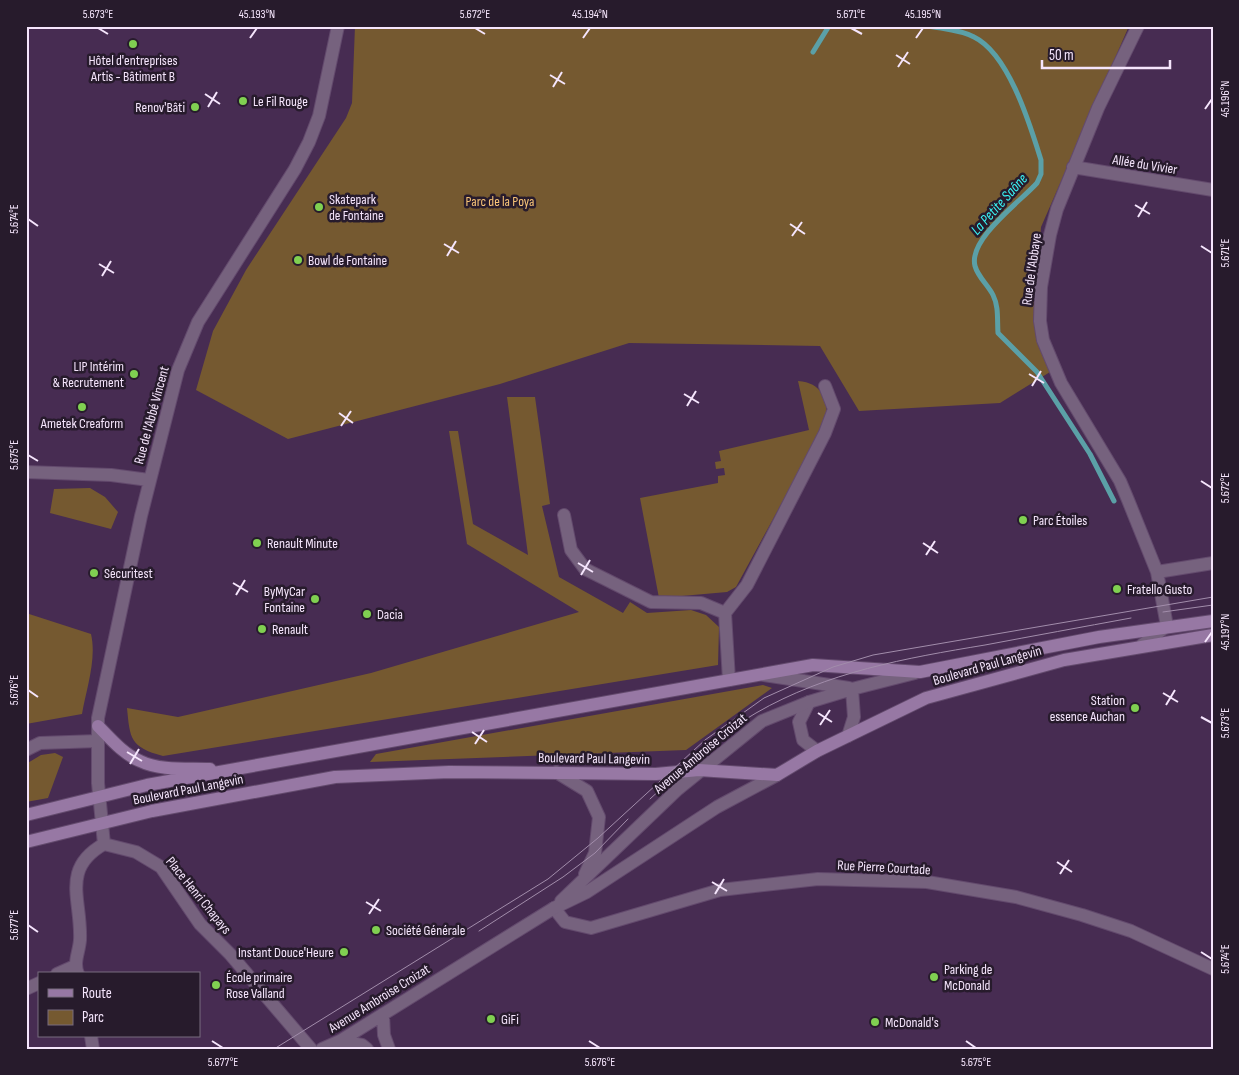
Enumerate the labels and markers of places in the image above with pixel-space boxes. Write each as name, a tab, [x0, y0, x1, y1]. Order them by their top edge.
marker: Hôtel d'entreprises Artis - Bâtiment B	[127, 38, 139, 50]
place label: Hôtel d'entreprises Artis - Bâtiment B	[88, 52, 178, 85]
place label: Le Fil Rouge	[253, 93, 308, 110]
marker: Le Fil Rouge	[237, 95, 249, 107]
place label: Renov'Bâti	[135, 99, 185, 116]
marker: Renov'Bâti	[189, 101, 201, 113]
place label: Skatepark de Fontaine	[329, 191, 384, 224]
marker: Skatepark de Fontaine	[313, 201, 325, 213]
place label: Bowl de Fontaine	[308, 252, 387, 269]
marker: Bowl de Fontaine	[292, 254, 304, 266]
place label: LIP Intérim & Recrutement	[53, 358, 124, 391]
marker: LIP Intérim & Recrutement	[128, 368, 140, 380]
marker: Ametek Creaform	[76, 401, 88, 413]
place label: Ametek Creaform	[40, 415, 123, 432]
place label: Parc Étoiles	[1033, 512, 1087, 529]
marker: Parc Étoiles	[1017, 514, 1029, 526]
place label: Renault Minute	[267, 535, 338, 552]
marker: Renault Minute	[251, 537, 263, 549]
place label: Sécuritest	[104, 565, 153, 582]
marker: Sécuritest	[88, 567, 100, 579]
place label: Fratello Gusto	[1127, 581, 1193, 598]
place label: ByMyCar Fontaine	[264, 583, 305, 616]
marker: Fratello Gusto	[1111, 583, 1123, 595]
marker: ByMyCar Fontaine	[309, 593, 321, 605]
place label: Dacia	[377, 606, 403, 623]
marker: Dacia	[361, 608, 373, 620]
place label: Renault	[272, 621, 308, 638]
marker: Renault	[256, 623, 268, 635]
place label: Station essence Auchan	[1050, 692, 1125, 725]
marker: Station essence Auchan	[1129, 702, 1141, 714]
place label: Société Générale	[386, 922, 465, 939]
marker: Société Générale	[370, 924, 382, 936]
place label: Instant Douce'Heure	[238, 944, 334, 961]
marker: Instant Douce'Heure	[338, 946, 350, 958]
place label: Parking de McDonald	[944, 961, 992, 994]
place label: École primaire Rose Valland	[226, 969, 292, 1002]
marker: Parking de McDonald	[928, 971, 940, 983]
marker: École primaire Rose Valland	[210, 979, 222, 991]
place label: GiFi	[501, 1011, 519, 1028]
marker: GiFi	[485, 1013, 497, 1025]
place label: McDonald's	[885, 1014, 939, 1031]
marker: McDonald's	[869, 1016, 881, 1028]

